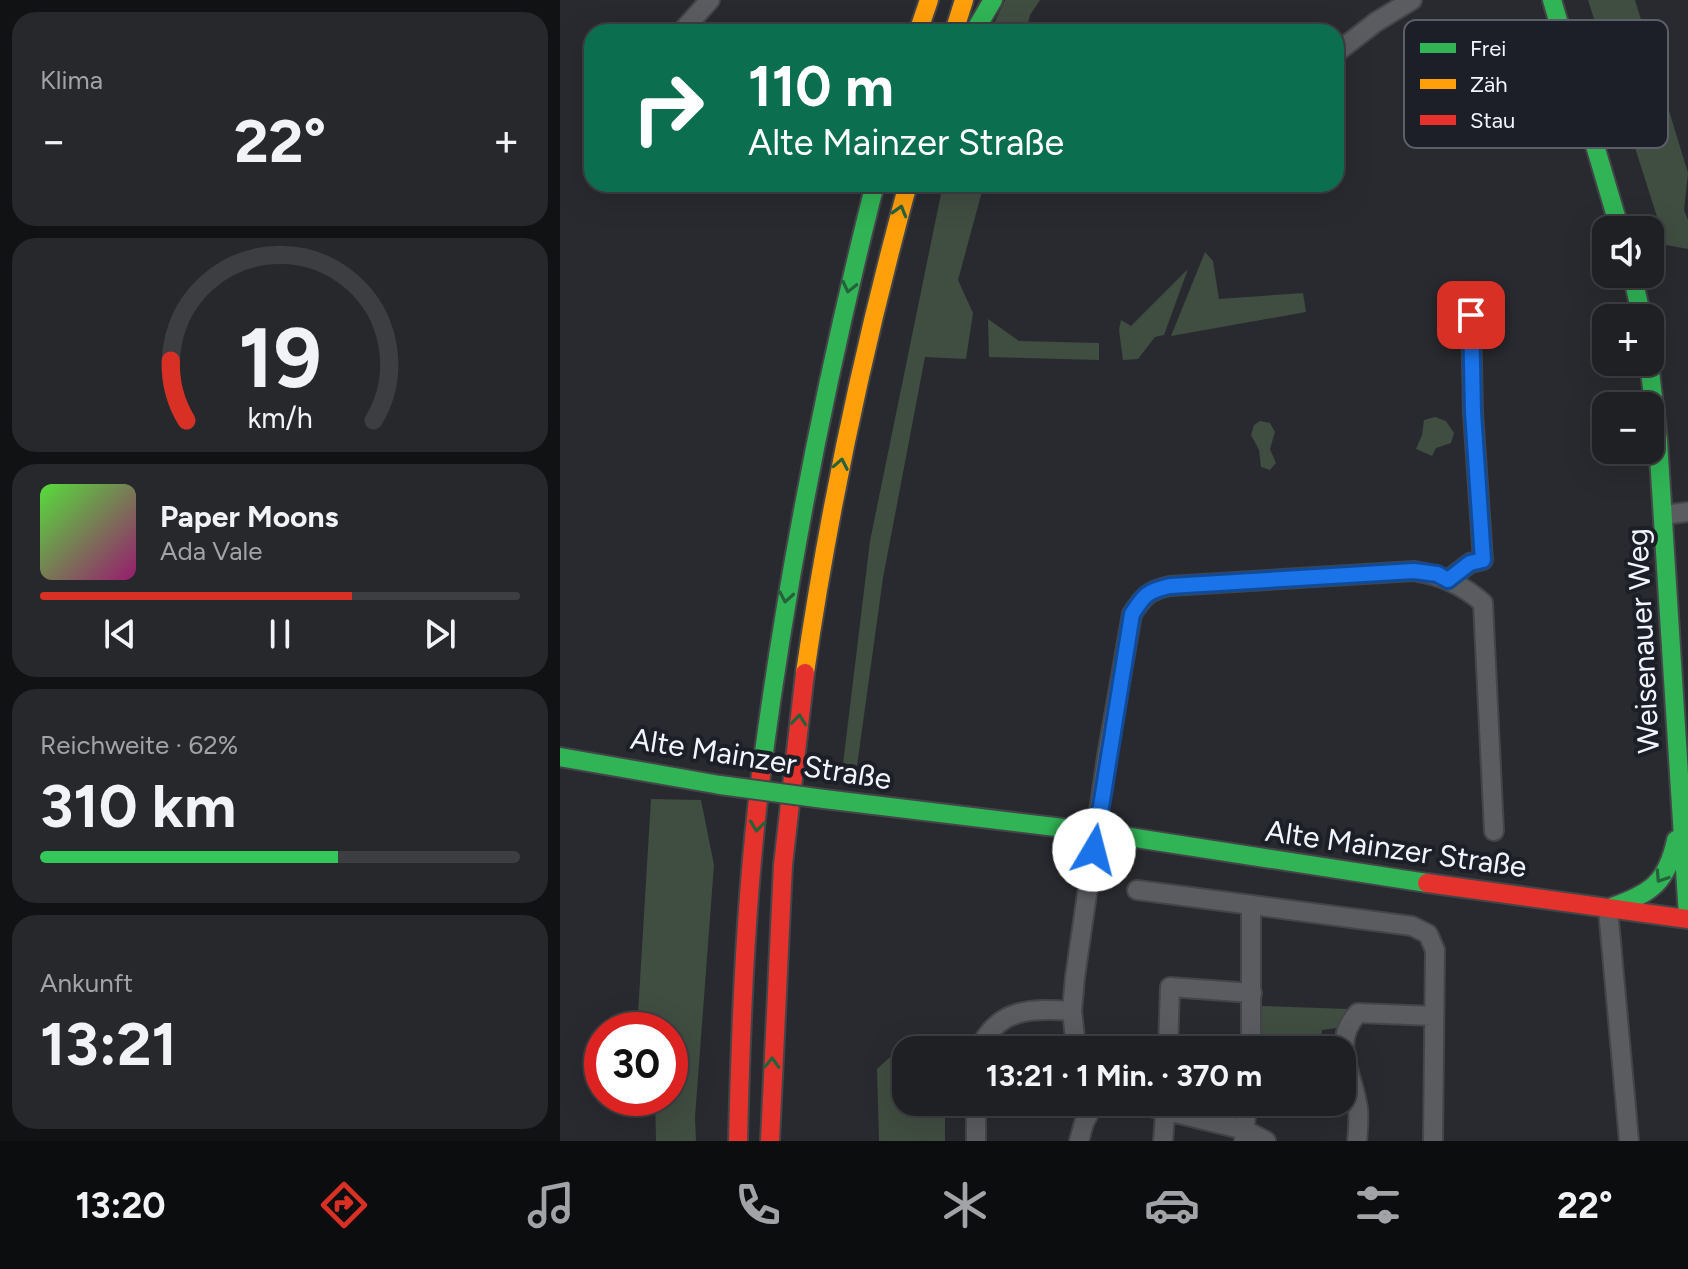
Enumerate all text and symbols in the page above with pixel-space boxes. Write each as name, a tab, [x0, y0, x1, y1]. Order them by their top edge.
legend	[1404, 20, 1668, 148]
text: Frei	[1470, 35, 1506, 62]
text: 110 m	[748, 53, 894, 120]
icon: right	[616, 56, 720, 160]
text: Klima	[40, 64, 103, 96]
text: Zäh	[1470, 71, 1508, 98]
text: 22°	[234, 105, 326, 177]
text: Stau	[1470, 107, 1515, 134]
text: −	[40, 114, 67, 167]
text: +	[493, 114, 520, 167]
text: Alte Mainzer Straße	[748, 121, 1064, 164]
one-way arrow	[891, 204, 908, 218]
map controls	[1592, 216, 1664, 464]
button: sound	[1592, 216, 1664, 288]
one-way arrow	[841, 279, 858, 293]
pin	[1437, 281, 1505, 349]
icon: arrive	[1449, 293, 1493, 337]
button: +	[1592, 304, 1664, 376]
text: 19	[238, 307, 322, 407]
button: −	[1592, 392, 1664, 464]
text: km/h	[247, 401, 313, 435]
one-way arrow	[832, 457, 849, 470]
text: Paper Moons	[160, 498, 339, 535]
street label: Weisenauer Weg	[1618, 527, 1667, 755]
text: Ada Vale	[160, 535, 263, 567]
one-way arrow	[779, 590, 796, 603]
icon: previous	[98, 612, 142, 656]
icon: pause	[258, 612, 302, 656]
icon: next	[418, 612, 462, 656]
one-way arrow	[791, 713, 808, 726]
street label: Alte Mainzer Straße	[628, 720, 894, 797]
text: Reichweite · 62%	[40, 729, 238, 761]
text: 310 km	[40, 770, 236, 842]
position arrow	[1052, 808, 1136, 892]
street label: Alte Mainzer Straße	[1263, 812, 1529, 885]
one-way arrow	[748, 819, 765, 832]
one-way arrow	[1656, 869, 1671, 883]
text: Ankunft	[40, 967, 133, 999]
text: 13:21	[40, 1008, 177, 1080]
speed limit sign: 30	[584, 1012, 688, 1116]
one-way arrow	[764, 1056, 781, 1069]
text: 13:21 · 1 Min. · 370 m	[986, 1057, 1262, 1094]
icon: directions	[316, 1177, 372, 1233]
icon: music	[523, 1177, 579, 1233]
icon: phone	[730, 1177, 786, 1233]
icon: climate	[937, 1177, 993, 1233]
icon: car	[1144, 1177, 1200, 1233]
icon: filters	[1350, 1177, 1406, 1233]
text: 13:20	[75, 1184, 166, 1227]
text: 22°	[1557, 1184, 1612, 1227]

